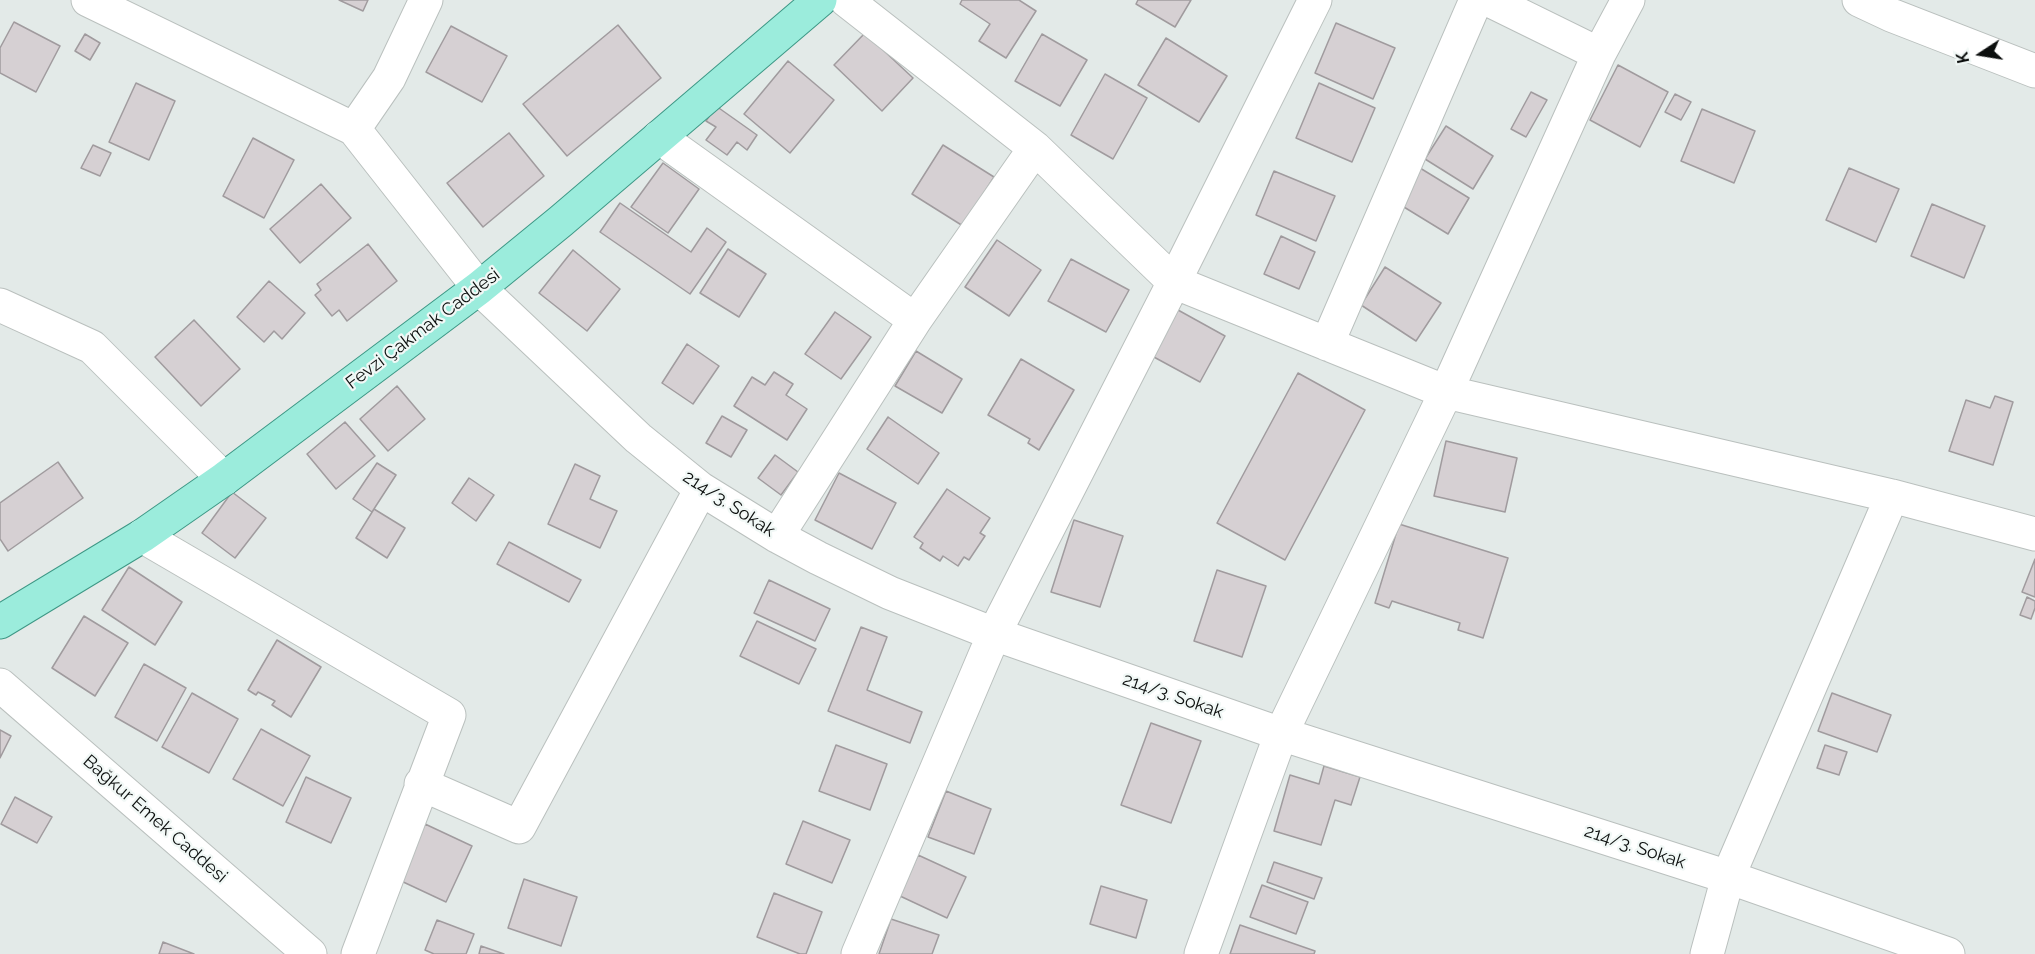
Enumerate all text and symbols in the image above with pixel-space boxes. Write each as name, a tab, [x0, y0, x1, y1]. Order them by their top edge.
north arrow	[1951, 24, 2011, 84]
text: K	[1952, 51, 1973, 65]
street label: Fevzi Çakmak Caddesi	[342, 264, 504, 394]
street label: 214/3. Sokak	[679, 466, 779, 542]
street label: 214/3. Sokak	[1120, 669, 1226, 723]
street label: Bağkur Emek Caddesi	[79, 751, 231, 887]
street label: 214/3. Sokak	[1582, 820, 1688, 874]

